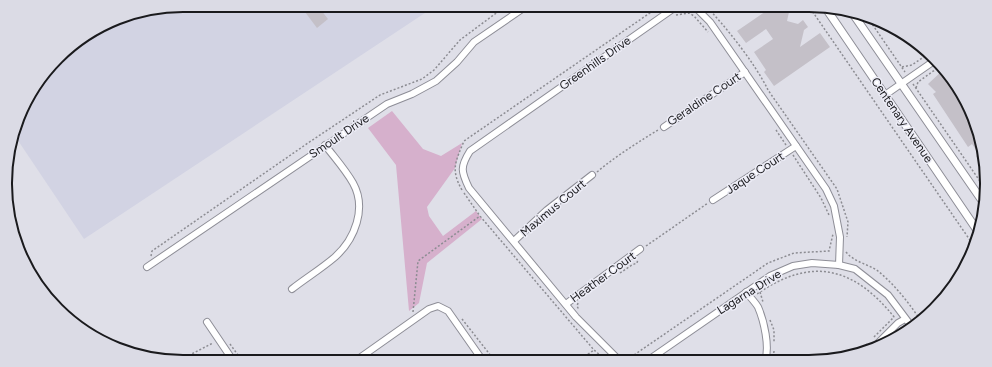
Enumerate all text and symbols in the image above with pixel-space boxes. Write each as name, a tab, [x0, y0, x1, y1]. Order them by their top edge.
street label: Greenhills Drive	[557, 33, 634, 93]
street label: Geraldine Court	[665, 69, 744, 129]
street label: Centenary Avenue	[868, 75, 936, 166]
street label: Smoult Drive	[306, 111, 372, 161]
street label: Jaque Court	[723, 149, 787, 197]
street label: Maximus Court	[517, 176, 589, 239]
street label: Heather Court	[568, 248, 639, 305]
street label: Lagarna Drive	[714, 266, 784, 317]

